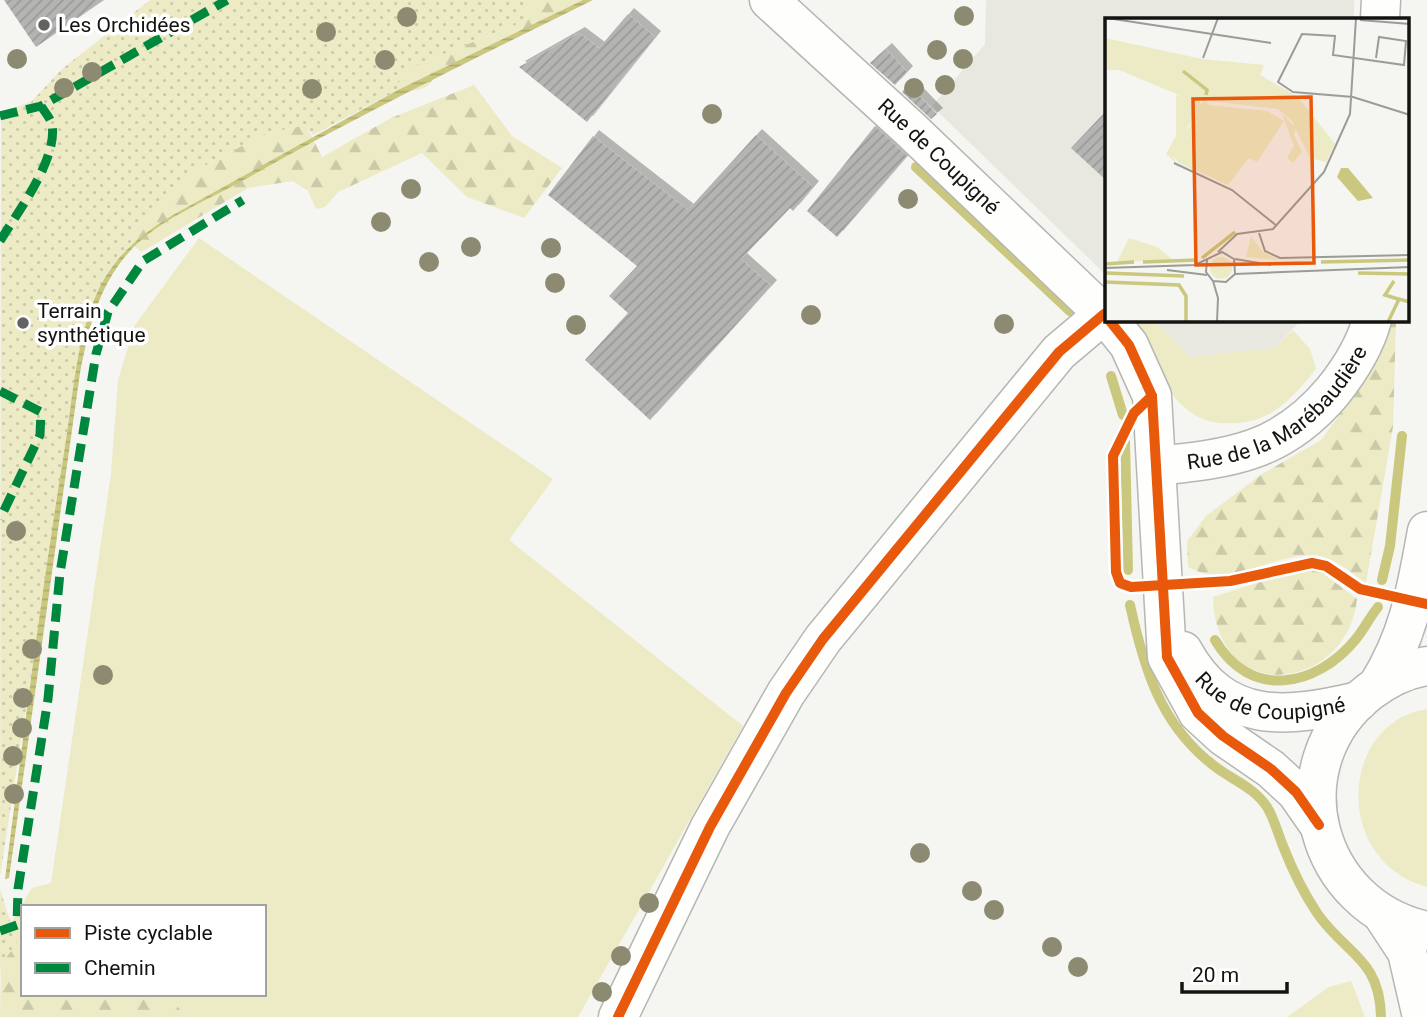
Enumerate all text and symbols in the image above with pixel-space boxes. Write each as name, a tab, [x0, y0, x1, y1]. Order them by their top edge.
place label: Les Orchidées	[58, 13, 190, 37]
marker: Les Orchidées	[36, 17, 52, 33]
inset map	[1105, 18, 1410, 322]
street label: Rue de Coupigné	[873, 94, 1004, 220]
place label: Terrain synthétique	[37, 299, 146, 347]
marker: Terrain synthétique	[15, 315, 31, 331]
street label: Rue de la Marébaudière	[1186, 342, 1372, 475]
street label: Rue de Coupigné	[1190, 667, 1347, 725]
legend	[21, 905, 266, 996]
text: Piste cyclable	[84, 921, 213, 945]
scale bar	[1182, 950, 1287, 994]
text: Chemin	[84, 956, 156, 980]
text: 20 m	[1192, 963, 1239, 987]

